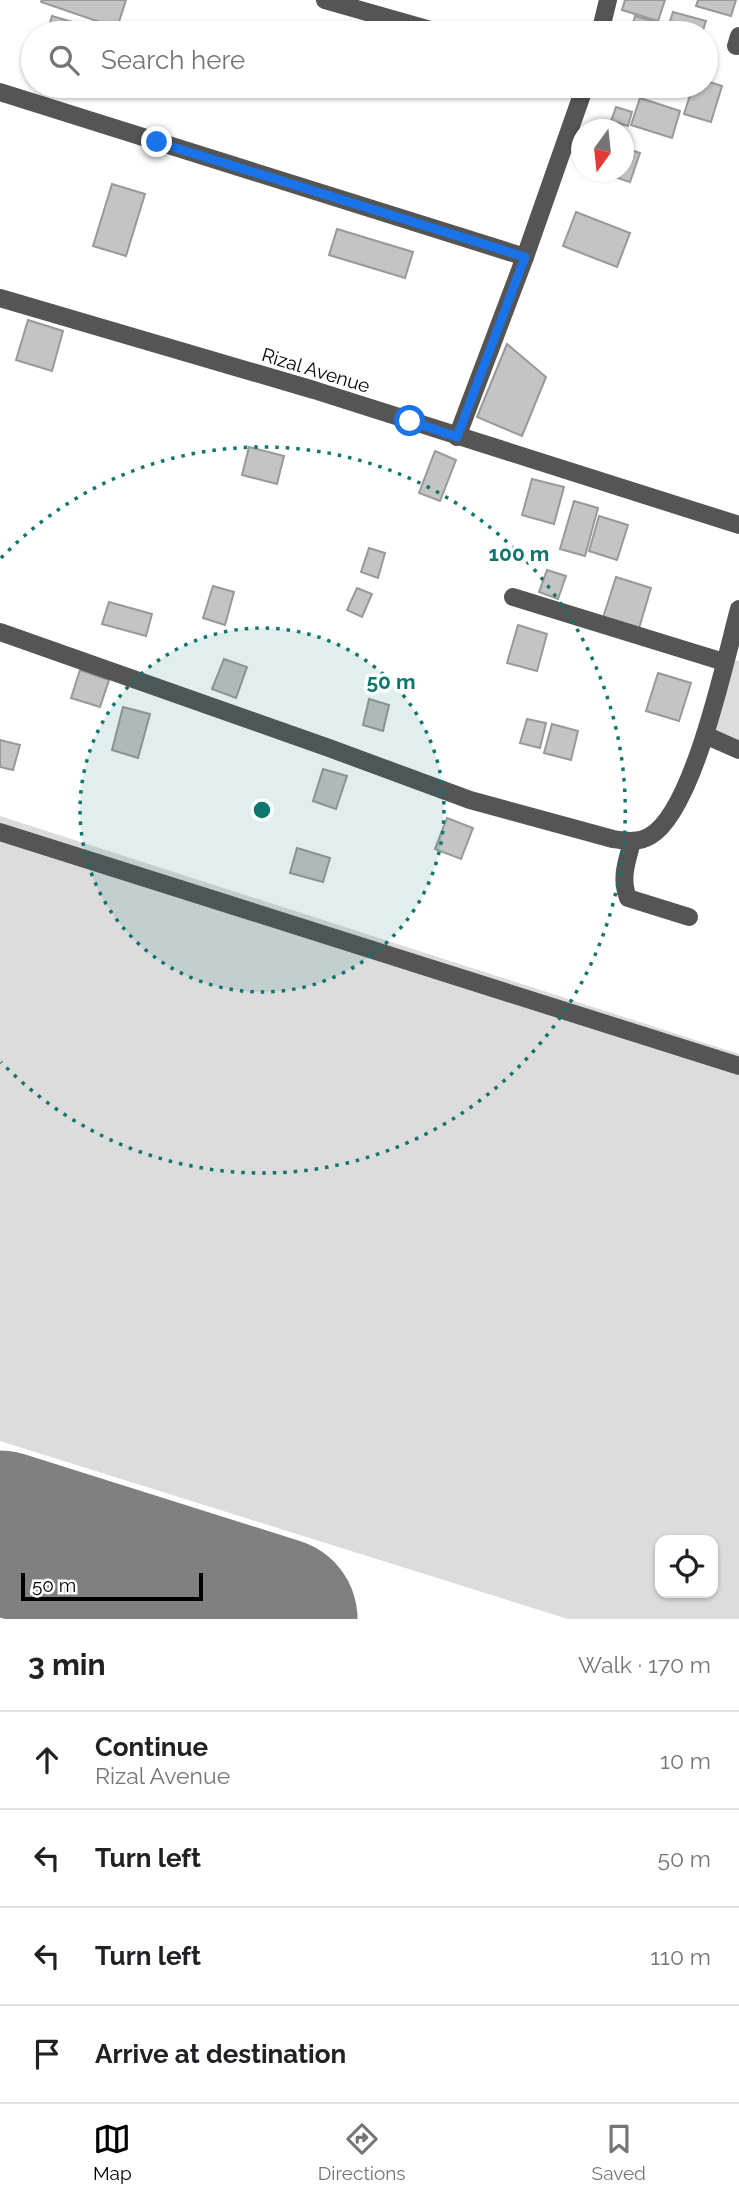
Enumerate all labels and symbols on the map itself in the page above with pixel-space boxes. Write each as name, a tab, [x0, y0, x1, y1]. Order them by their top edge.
north arrow	[571, 119, 634, 182]
route end	[141, 126, 172, 157]
street label: Rizal Avenue	[259, 343, 373, 397]
route start	[394, 405, 425, 436]
text: 100 m	[489, 541, 549, 566]
text: 50 m	[366, 669, 416, 694]
centre of rings	[250, 798, 274, 822]
scale bar	[21, 1570, 203, 1602]

